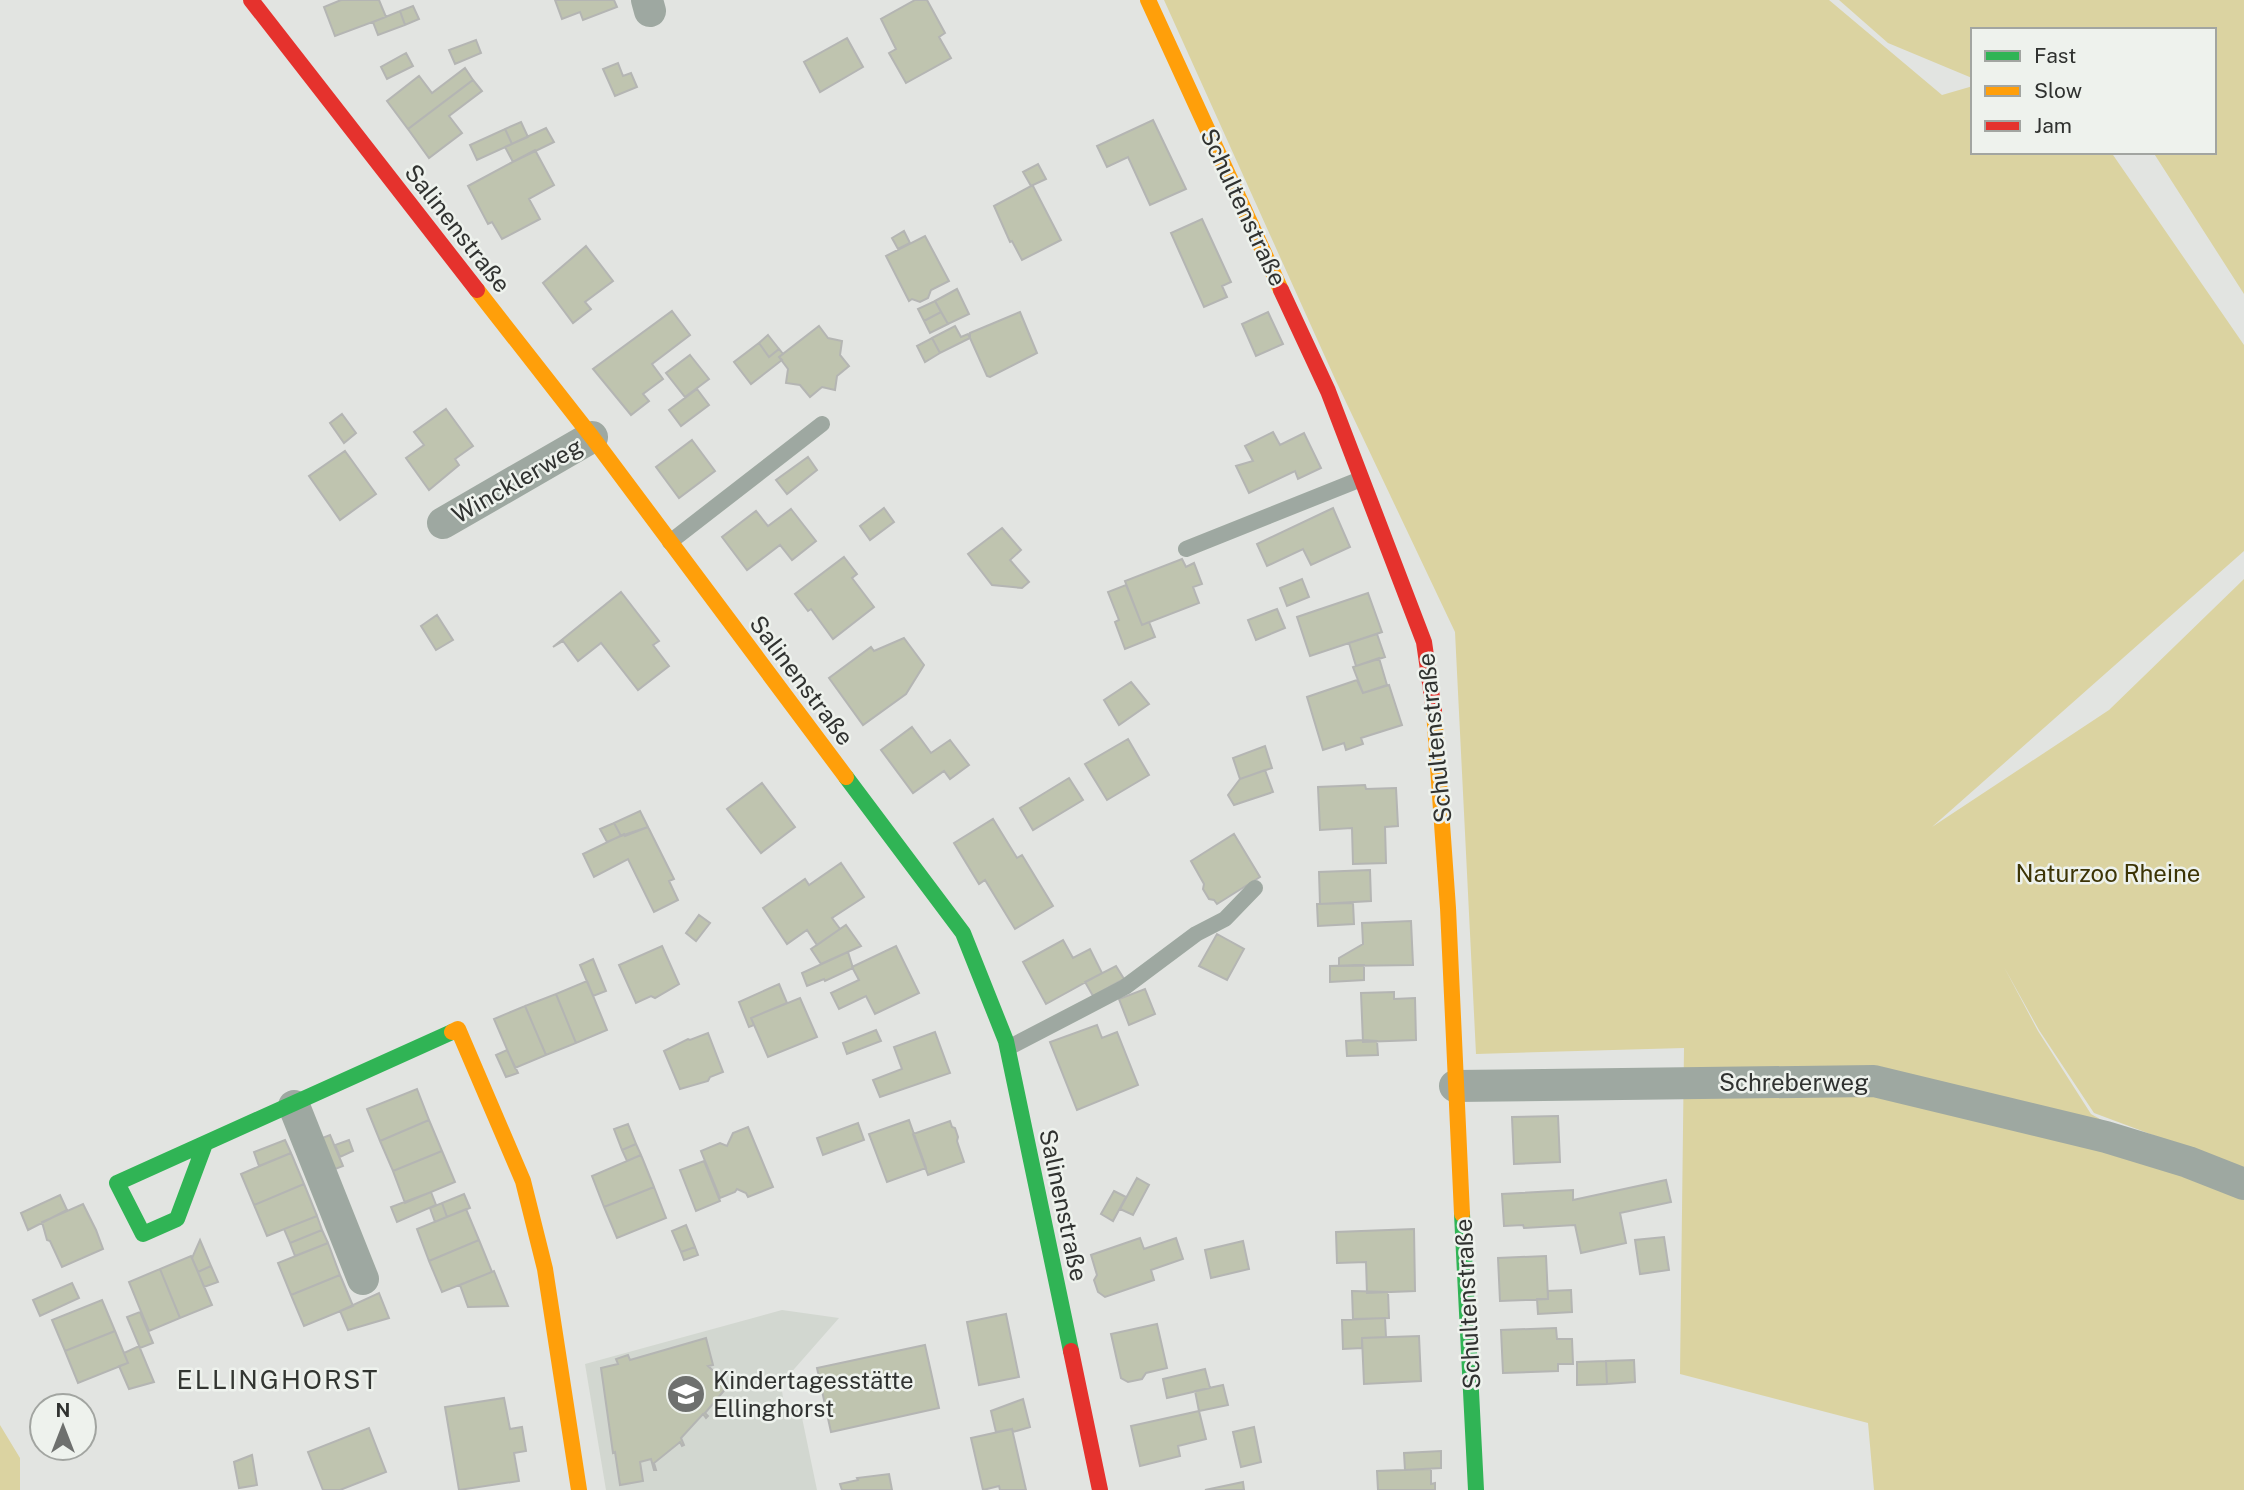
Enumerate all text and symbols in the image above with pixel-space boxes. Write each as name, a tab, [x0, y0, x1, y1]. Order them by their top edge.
legend	[1971, 28, 2216, 154]
text: Fast	[2034, 43, 2076, 68]
text: Slow	[2034, 78, 2082, 103]
text: Jam	[2034, 113, 2072, 138]
street label: Schultenstraße	[1195, 124, 1293, 290]
street label: Salinenstraße	[399, 158, 517, 298]
street label: Wincklerweg	[447, 431, 587, 529]
street label: Salinenstraße	[744, 610, 860, 750]
street label: Schultenstraße	[1411, 652, 1457, 824]
park label: Naturzoo Rheine	[2016, 859, 2200, 887]
street label: Schreberweg	[1719, 1068, 1869, 1096]
street label: Salinenstraße	[1034, 1126, 1094, 1284]
street label: Schultenstraße	[1449, 1218, 1485, 1390]
district label: ELLINGHORST	[177, 1364, 379, 1395]
place label: Kindertagesstätte Ellinghorst	[713, 1366, 914, 1422]
school or university icon: Kindertagesstätte Ellinghorst	[665, 1373, 707, 1415]
north arrow	[28, 1392, 98, 1462]
text: N	[56, 1399, 70, 1421]

